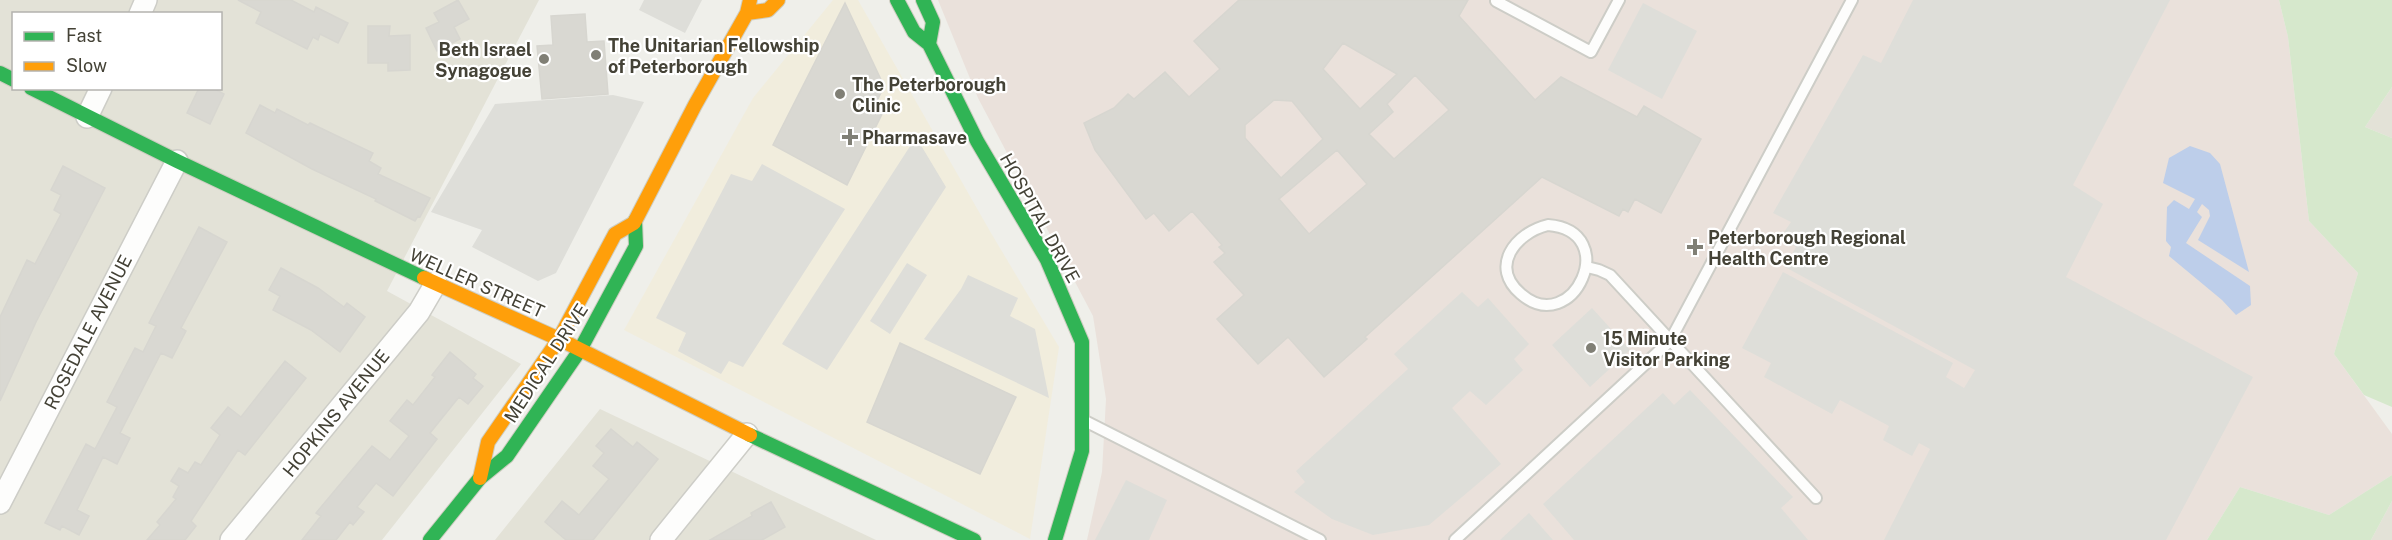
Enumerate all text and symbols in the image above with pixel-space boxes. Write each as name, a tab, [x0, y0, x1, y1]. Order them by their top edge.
legend	[12, 12, 222, 90]
text: Fast	[66, 25, 102, 46]
place label: The Unitarian Fellowship of Peterborough	[608, 35, 820, 77]
place label: Beth Israel Synagogue	[435, 39, 532, 81]
marker: The Unitarian Fellowship of Peterborough	[589, 48, 603, 62]
marker: Beth Israel Synagogue	[537, 52, 551, 66]
text: Slow	[66, 55, 107, 76]
place label: The Peterborough Clinic	[852, 74, 1006, 116]
marker: The Peterborough Clinic	[833, 87, 847, 101]
place label: Pharmasave	[862, 127, 967, 148]
marker: Pharmasave	[843, 130, 857, 144]
street label: HOSPITAL DRIVE	[996, 149, 1084, 287]
place label: Peterborough Regional Health Centre	[1708, 227, 1906, 269]
marker: Peterborough Regional Health Centre	[1686, 238, 1704, 256]
street label: WELLER STREET	[406, 244, 548, 322]
street label: ROSEDALE AVENUE	[40, 251, 136, 413]
street label: MEDICAL DRIVE	[500, 300, 592, 426]
place label: 15 Minute Visitor Parking	[1603, 328, 1730, 370]
marker: 15 Minute Visitor Parking	[1584, 341, 1598, 355]
street label: HOPKINS AVENUE	[278, 345, 394, 481]

